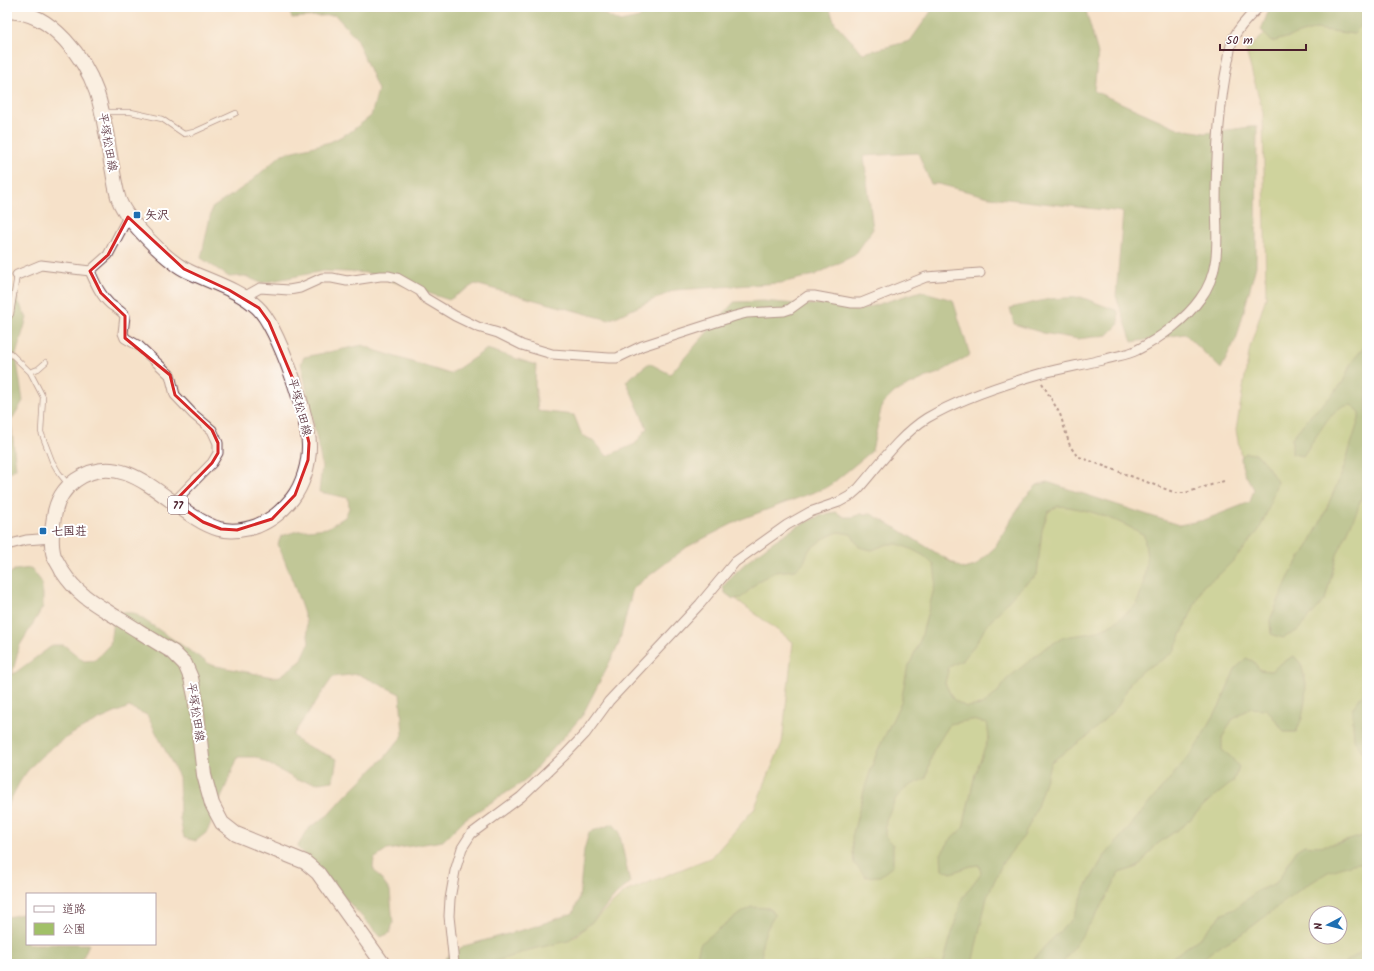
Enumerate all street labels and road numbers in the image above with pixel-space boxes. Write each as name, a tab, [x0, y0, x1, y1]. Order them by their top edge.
street label: 平塚松田線	[93, 111, 122, 173]
street label: 平塚松田線	[283, 376, 316, 439]
road number: 77	[168, 496, 188, 514]
street label: 平塚松田線	[181, 681, 210, 743]

